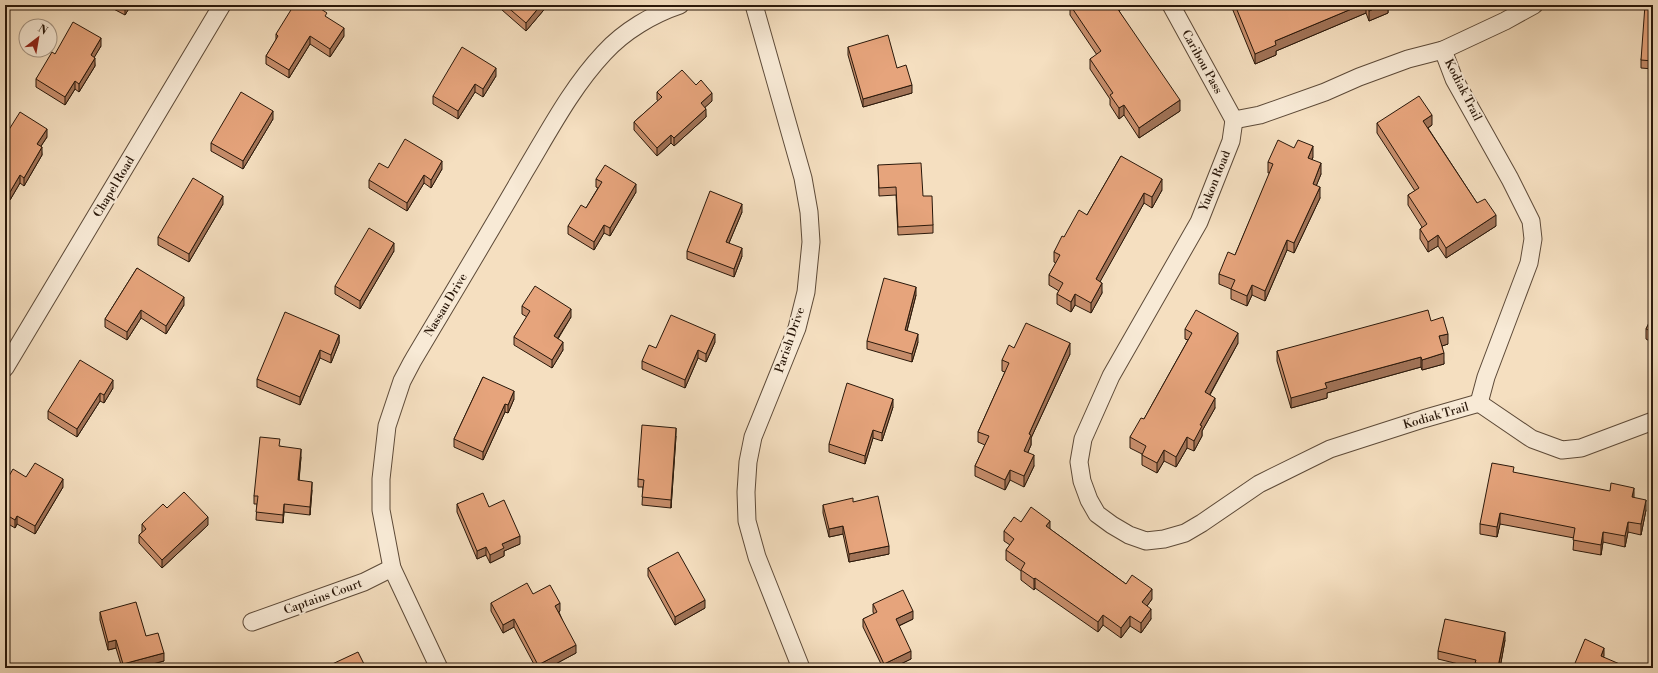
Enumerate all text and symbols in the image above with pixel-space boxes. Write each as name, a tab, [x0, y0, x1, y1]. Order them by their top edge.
north arrow	[18, 18, 58, 58]
text: N	[35, 22, 50, 39]
street label: Caribou Pass	[1178, 27, 1226, 97]
street label: Kodiak Trail	[1441, 56, 1485, 124]
street label: Yukon Road	[1196, 148, 1234, 215]
street label: Chapel Road	[90, 154, 138, 220]
street label: Nassau Drive	[421, 271, 471, 339]
street label: Parish Drive	[772, 305, 808, 375]
street label: Kodiak Trail	[1401, 399, 1471, 433]
street label: Captains Court	[282, 576, 365, 618]

